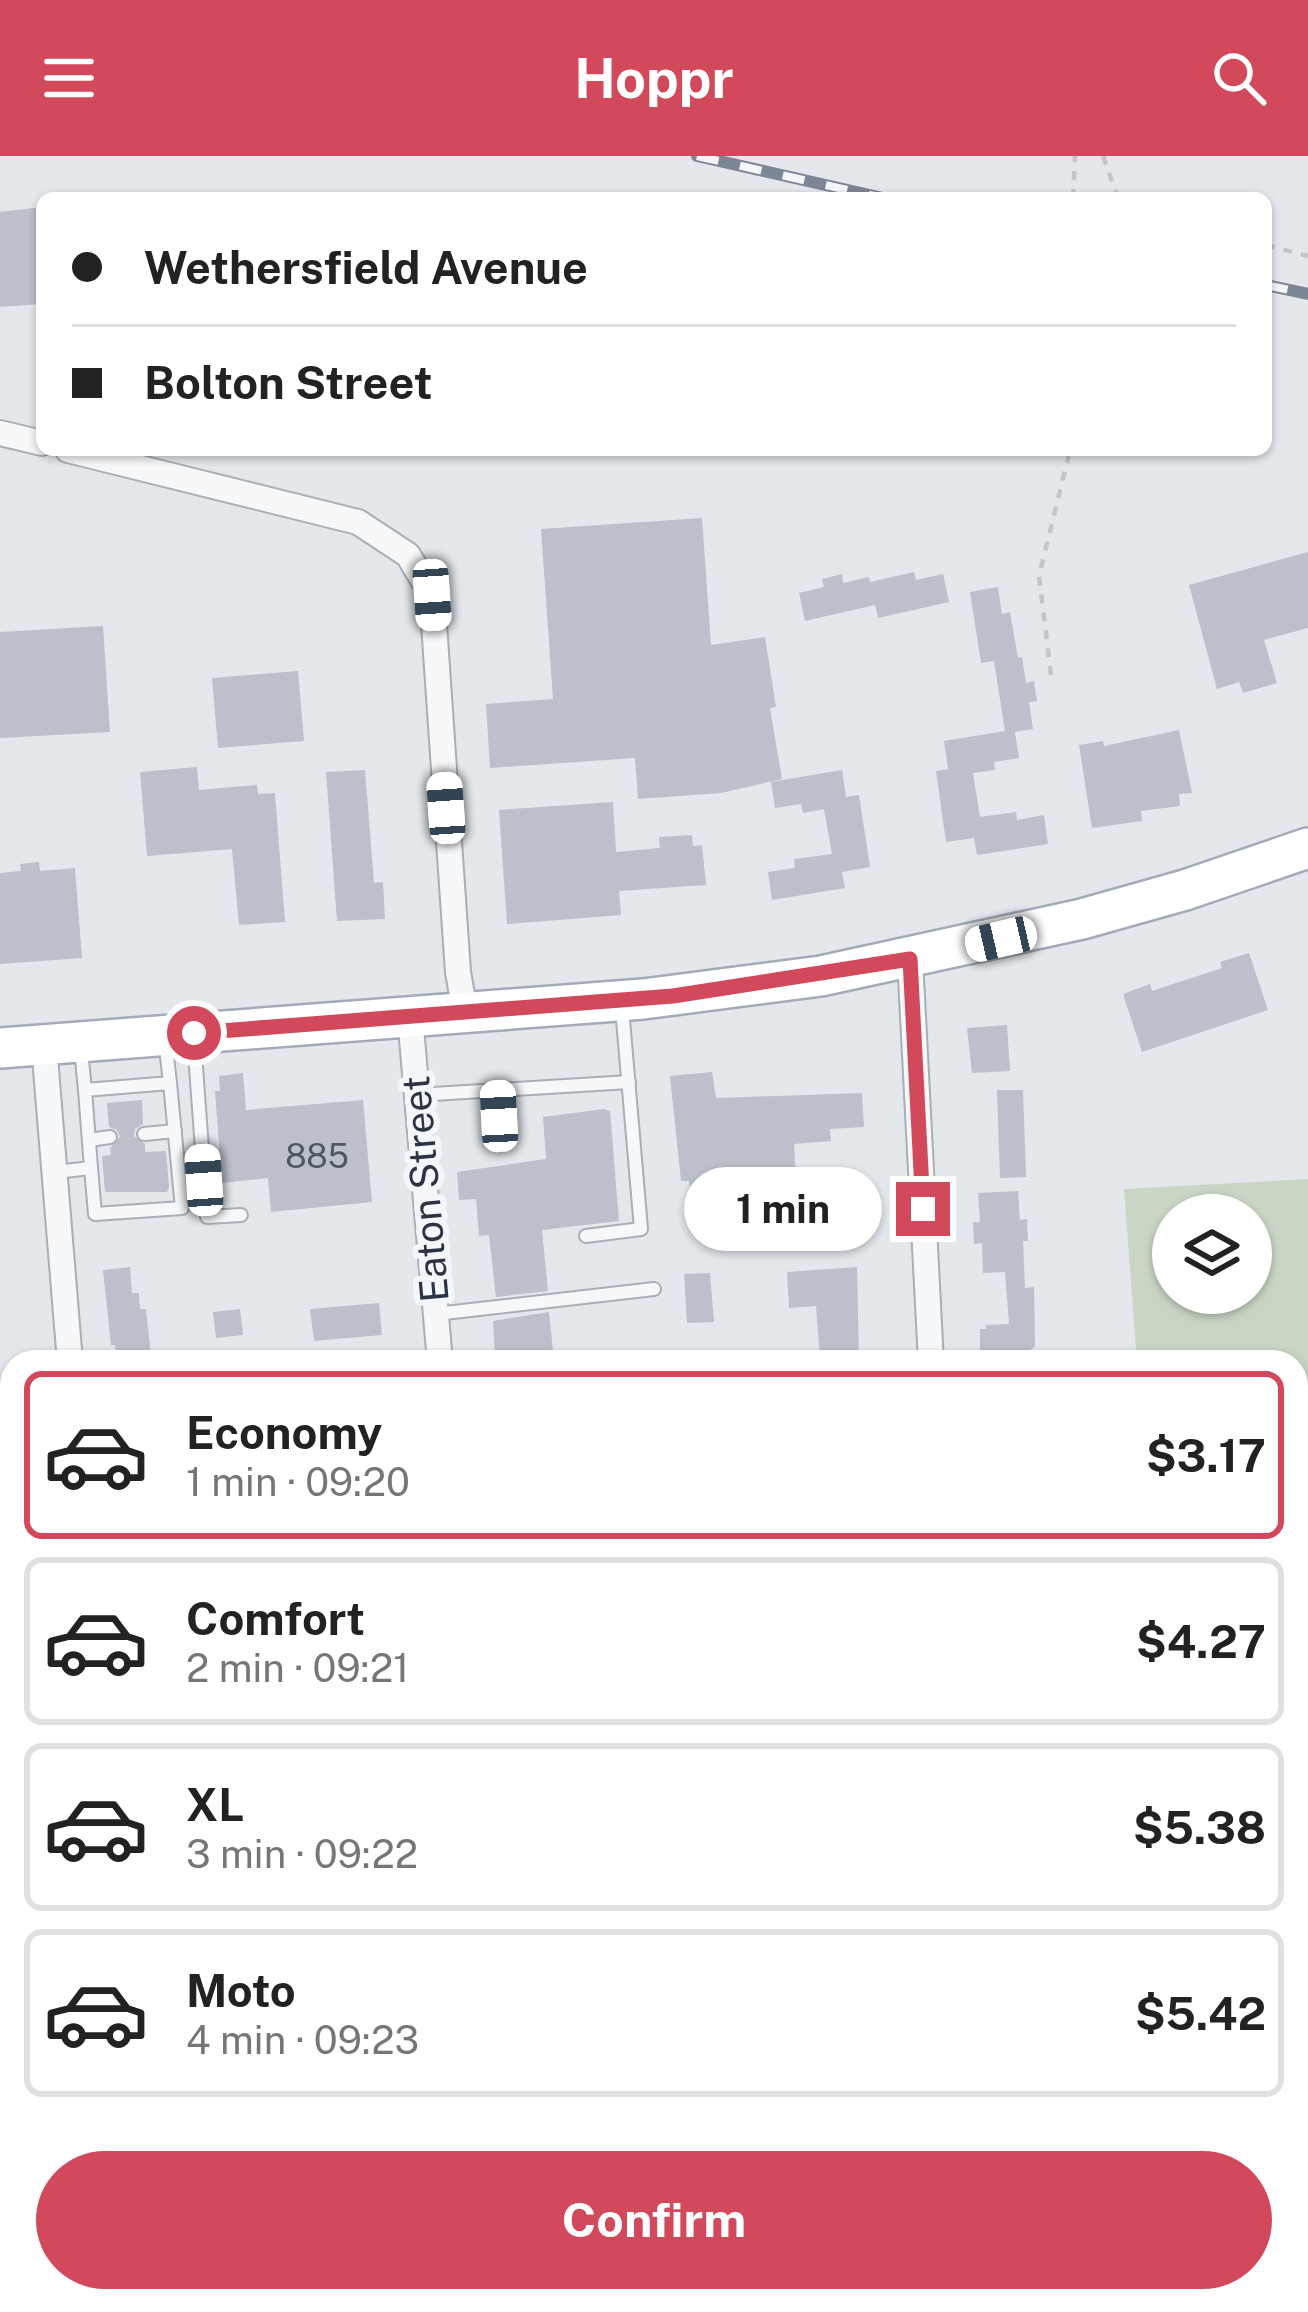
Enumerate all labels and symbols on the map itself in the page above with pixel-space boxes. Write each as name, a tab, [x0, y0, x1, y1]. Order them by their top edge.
car	[412, 558, 452, 632]
car	[426, 771, 466, 845]
car	[962, 913, 1040, 965]
route start	[167, 1006, 221, 1060]
street label: Eaton Street	[392, 1074, 458, 1304]
car	[479, 1079, 519, 1153]
house number: 885	[285, 1137, 349, 1175]
car	[184, 1143, 224, 1217]
callout: 1 min	[683, 1167, 881, 1251]
route end	[896, 1182, 950, 1236]

